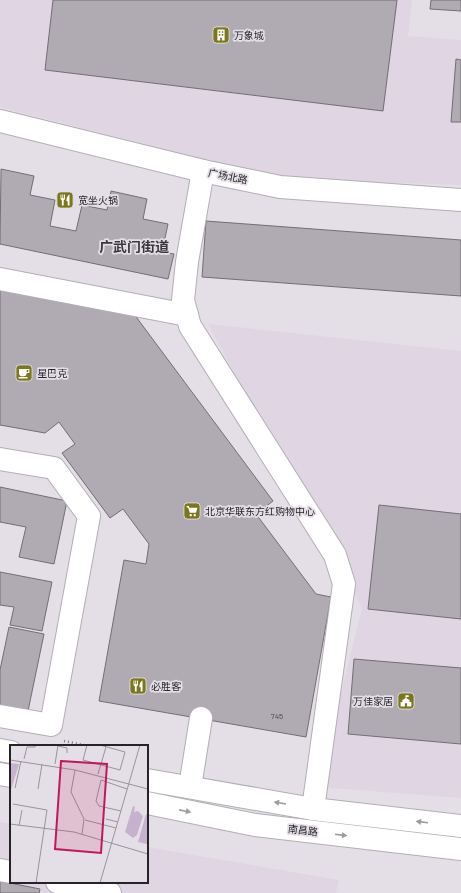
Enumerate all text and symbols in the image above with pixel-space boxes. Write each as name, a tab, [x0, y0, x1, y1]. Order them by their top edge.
building icon: 万象城	[211, 25, 231, 45]
place label: 万象城	[234, 29, 264, 41]
street label: 广场北路	[207, 166, 249, 186]
restaurant icon: 宽坐火锅	[55, 190, 75, 210]
place label: 宽坐火锅	[78, 194, 118, 206]
district label: 广武门街道	[99, 238, 169, 255]
cafe icon: 星巴克	[14, 363, 34, 383]
place label: 星巴克	[37, 367, 67, 379]
supermarket icon: 北京华联东方红购物中心	[182, 501, 202, 521]
place label: 北京华联东方红购物中心	[205, 505, 315, 517]
restaurant icon: 必胜客	[128, 676, 148, 696]
place label: 必胜客	[151, 680, 182, 692]
public building icon: 万佳家居	[396, 691, 416, 711]
place label: 万佳家居	[353, 695, 393, 707]
house number: 745	[271, 711, 283, 721]
inset map	[10, 745, 148, 883]
one-way arrow	[273, 800, 286, 806]
one-way arrow	[179, 808, 191, 814]
one-way arrow	[416, 818, 428, 825]
street label: 南昌路	[287, 822, 319, 838]
one-way arrow	[335, 832, 347, 838]

